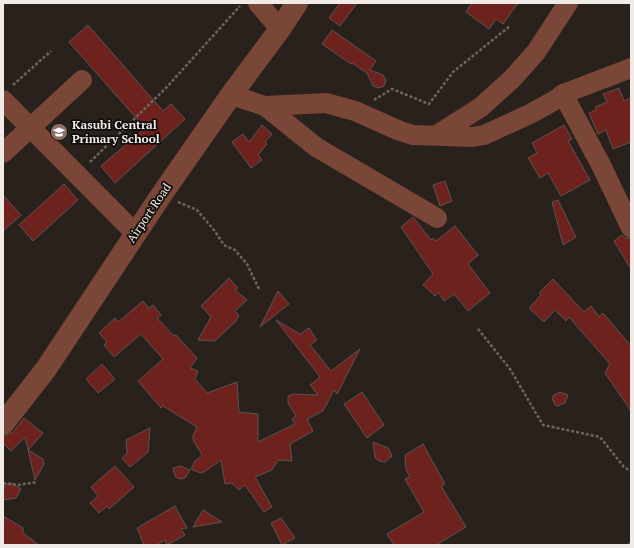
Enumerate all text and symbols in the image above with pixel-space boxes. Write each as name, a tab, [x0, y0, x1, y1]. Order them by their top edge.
place label: Kasubi Central Primary School	[72, 117, 160, 146]
school or university icon: Kasubi Central Primary School	[49, 122, 69, 142]
street label: Airport Road	[123, 180, 174, 245]

